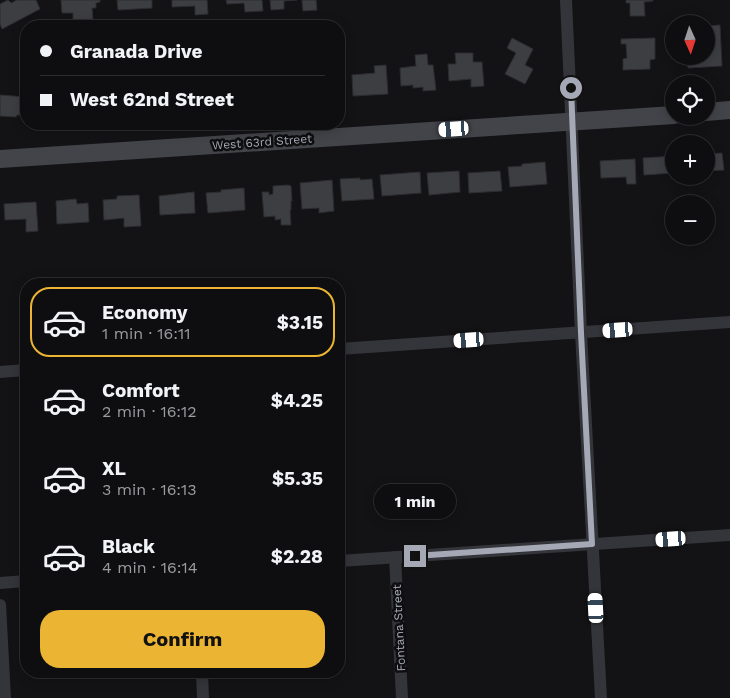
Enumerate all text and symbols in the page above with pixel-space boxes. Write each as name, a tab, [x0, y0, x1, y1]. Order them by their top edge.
north arrow	[665, 15, 715, 65]
map controls	[665, 15, 715, 245]
text: Granada Drive	[70, 40, 202, 63]
button: locate	[665, 75, 715, 125]
route start	[560, 77, 582, 99]
text: West 62nd Street	[70, 88, 234, 111]
car	[438, 120, 469, 138]
street label: West 63rd Street	[212, 132, 312, 152]
button: +	[665, 135, 715, 185]
button: −	[665, 195, 715, 245]
icon: car	[42, 300, 87, 345]
text: Economy	[102, 301, 187, 324]
text: $3.15	[277, 311, 323, 334]
car	[602, 321, 633, 339]
text: 1 min · 16:11	[102, 324, 191, 343]
car	[453, 331, 484, 349]
icon: car	[42, 378, 87, 423]
text: Comfort	[102, 379, 180, 402]
text: $4.25	[271, 389, 323, 412]
text: 2 min · 16:12	[102, 402, 197, 421]
icon: car	[42, 456, 87, 501]
text: XL	[102, 457, 126, 480]
text: $5.35	[272, 467, 323, 490]
text: 3 min · 16:13	[102, 480, 197, 499]
callout: 1 min	[374, 484, 456, 518]
text: 1 min	[394, 492, 436, 511]
car	[655, 530, 686, 548]
icon: car	[42, 534, 87, 579]
text: Black	[102, 535, 155, 558]
text: $2.28	[271, 545, 323, 568]
route end	[404, 545, 426, 567]
text: 4 min · 16:14	[102, 558, 198, 577]
street label: Fontana Street	[390, 584, 408, 672]
car	[587, 593, 604, 623]
button: Confirm	[40, 610, 325, 668]

